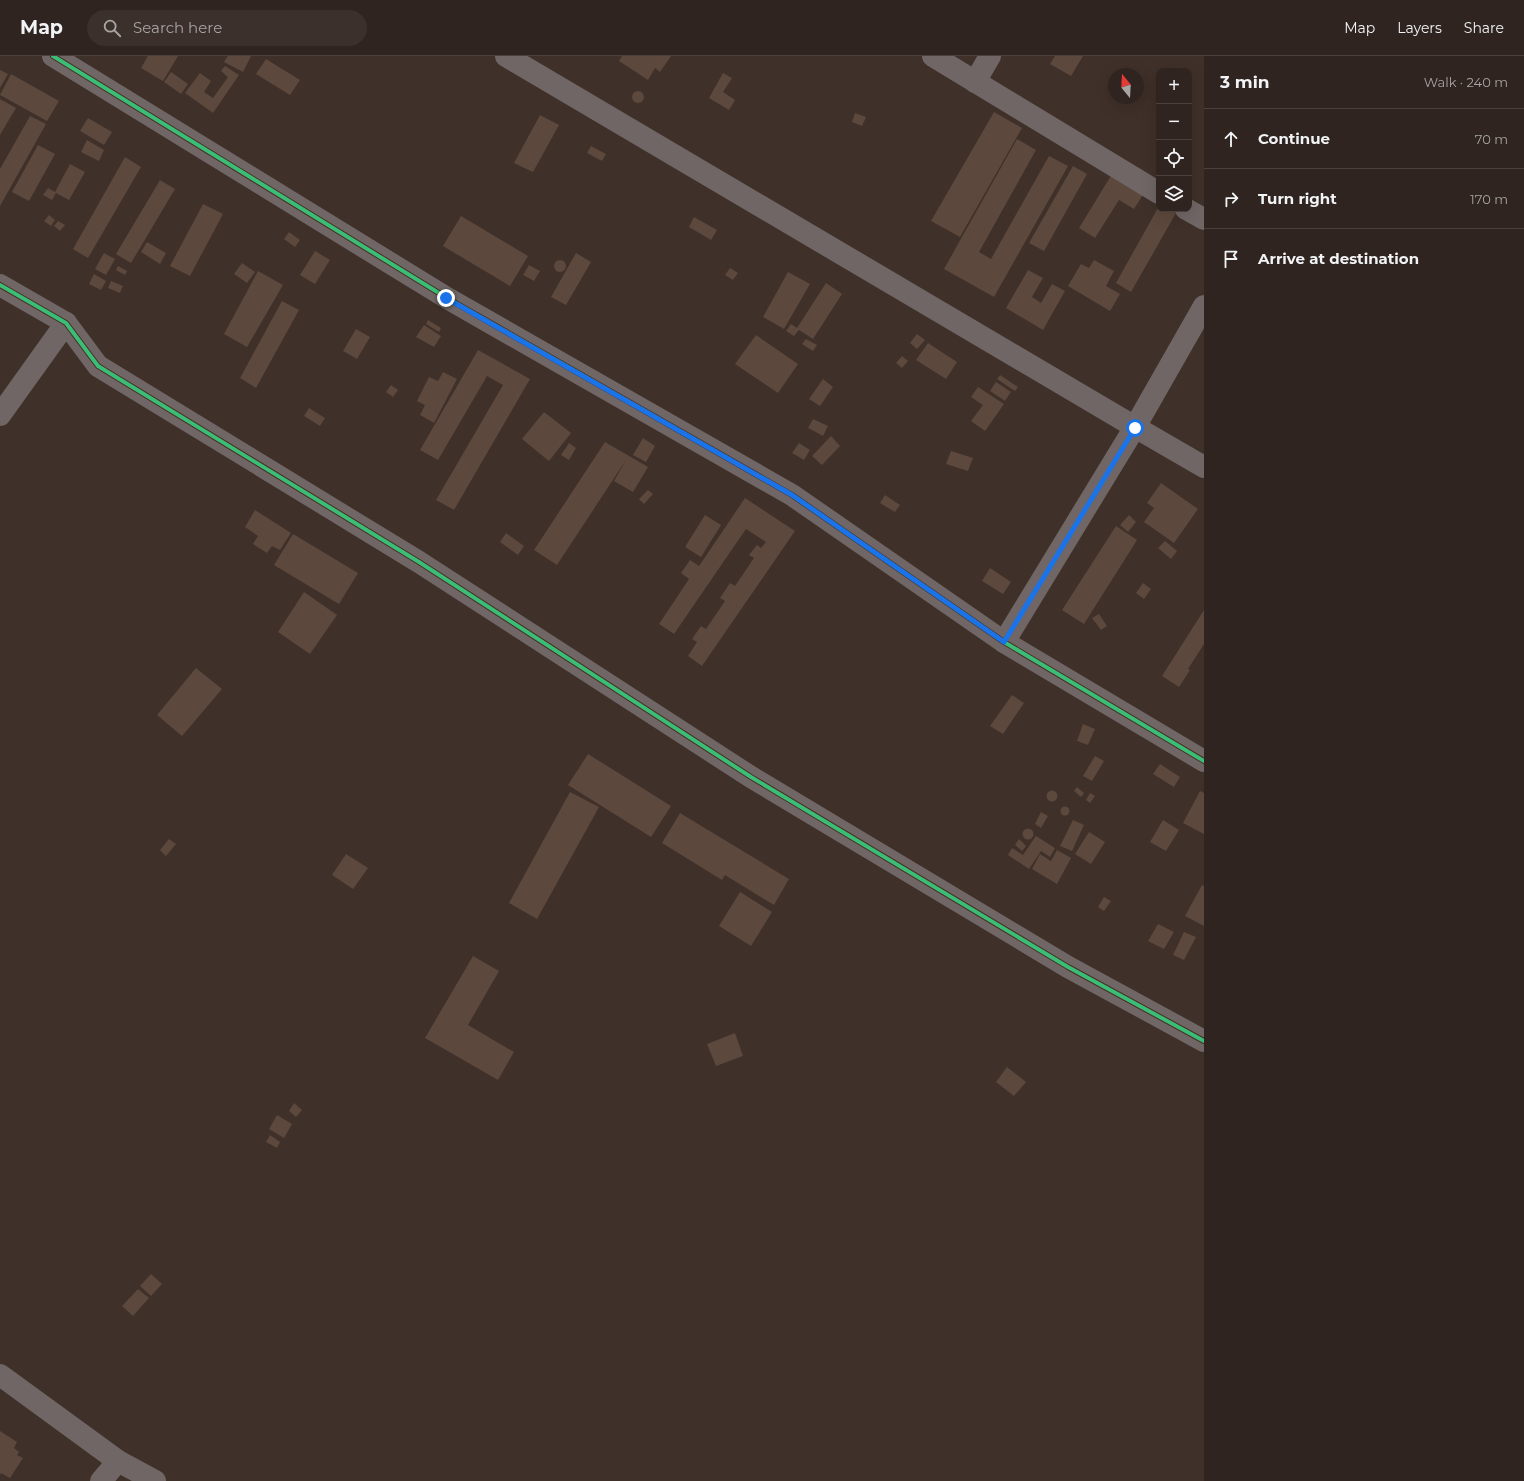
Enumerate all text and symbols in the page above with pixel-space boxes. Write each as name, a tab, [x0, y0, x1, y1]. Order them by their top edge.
search box	[87, 10, 367, 46]
text: Map	[20, 16, 63, 39]
icon: search	[101, 17, 123, 39]
text: Search here	[133, 18, 222, 37]
text: Map	[1344, 19, 1375, 37]
text: Layers	[1397, 19, 1442, 37]
text: Share	[1464, 19, 1504, 37]
north arrow	[1108, 68, 1144, 104]
map controls	[1156, 68, 1192, 212]
button: +	[1156, 68, 1192, 104]
text: 3 min	[1220, 72, 1270, 92]
text: Walk · 240 m	[1424, 74, 1508, 90]
button: −	[1156, 104, 1192, 140]
icon: ahead	[1220, 128, 1242, 150]
text: Continue	[1258, 129, 1330, 148]
text: 70 m	[1475, 131, 1508, 147]
button: locate	[1156, 140, 1192, 176]
button: layers	[1156, 176, 1192, 212]
icon: right	[1220, 188, 1242, 210]
text: Turn right	[1258, 189, 1337, 208]
text: 170 m	[1470, 191, 1508, 207]
icon: arrive	[1220, 248, 1242, 270]
text: Arrive at destination	[1258, 249, 1419, 268]
route end	[437, 289, 455, 307]
route start	[1126, 419, 1144, 437]

